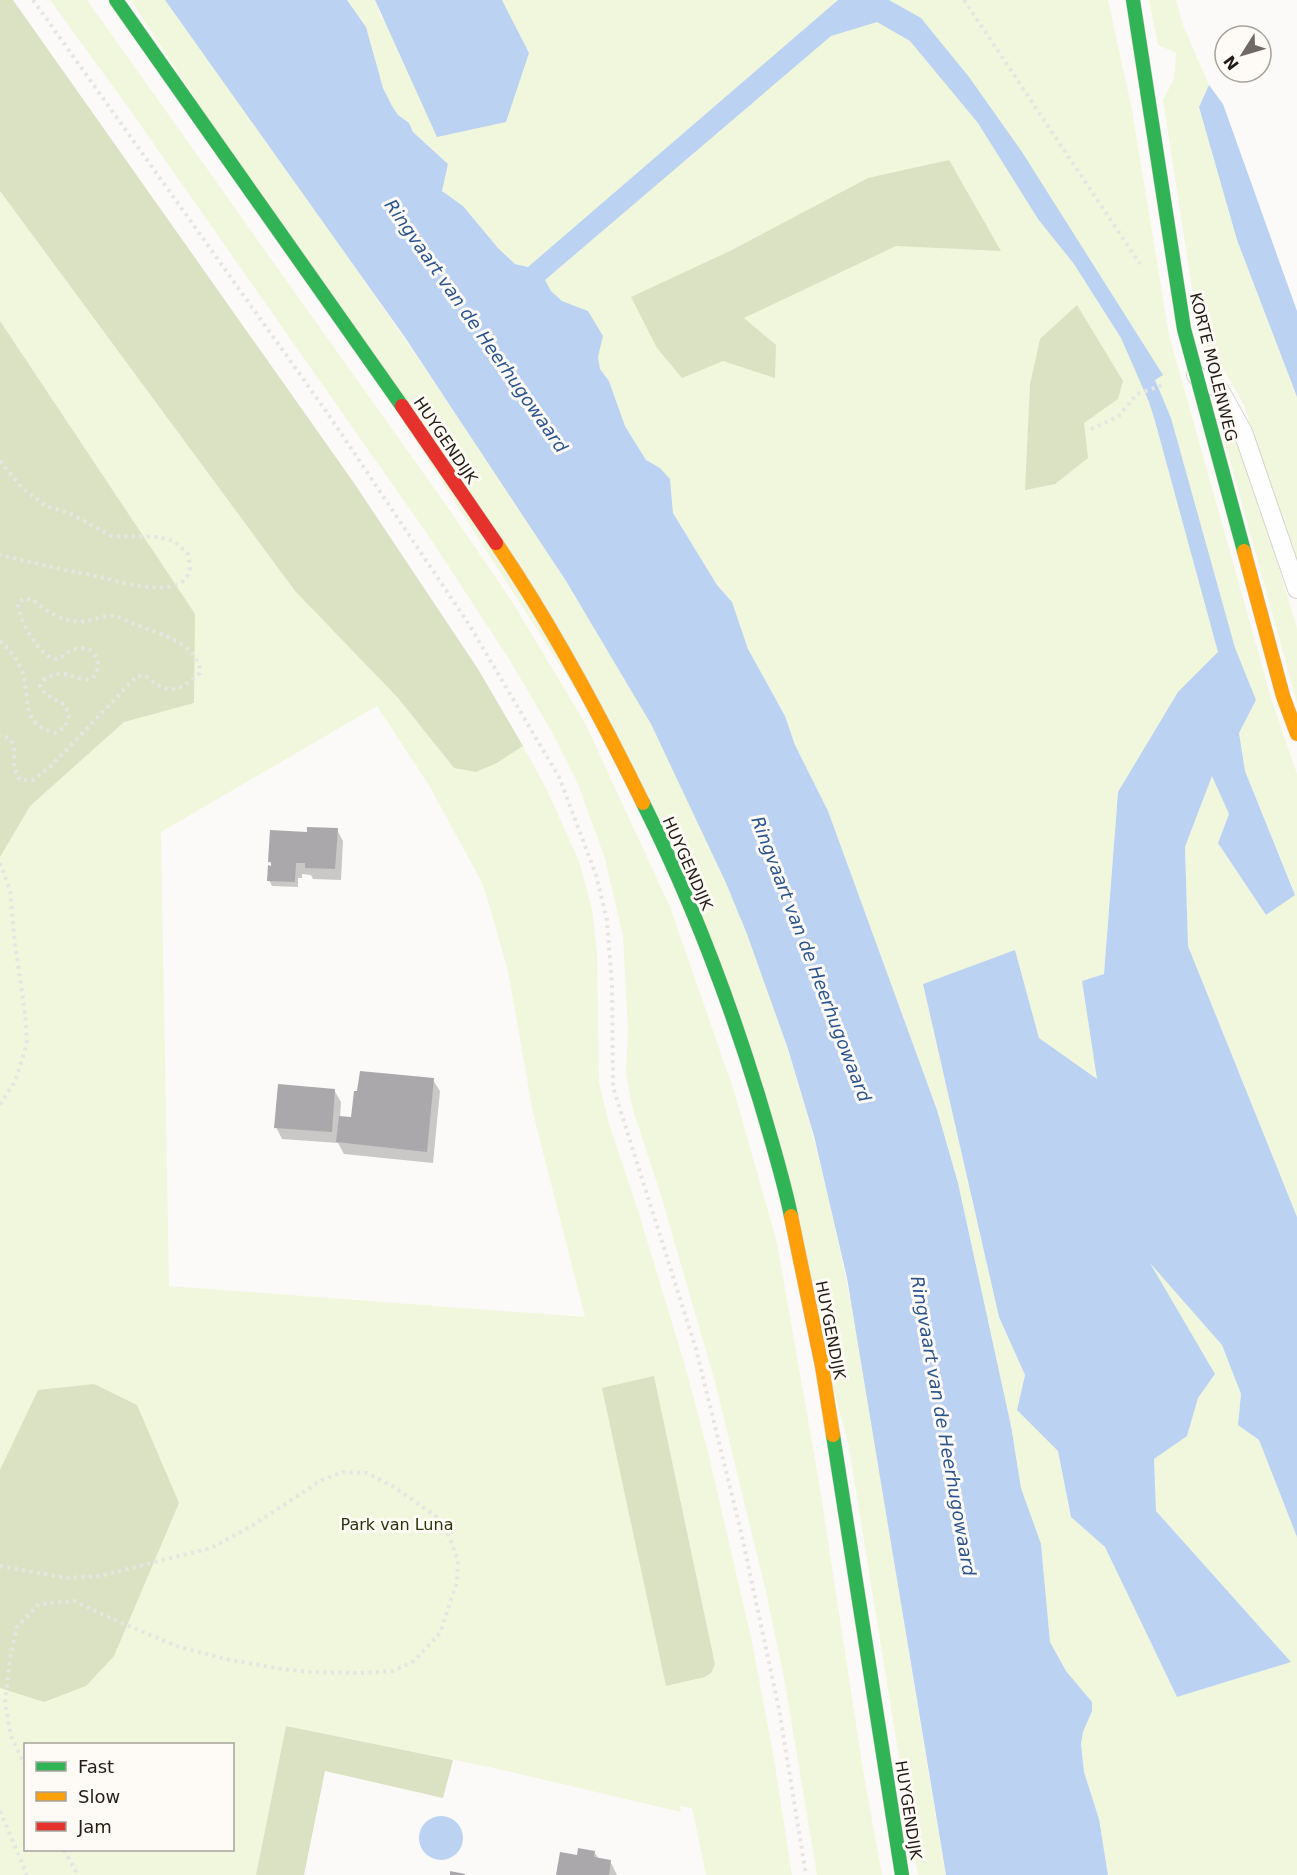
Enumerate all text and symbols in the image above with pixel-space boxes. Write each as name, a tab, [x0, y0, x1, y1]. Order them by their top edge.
north arrow	[1213, 24, 1273, 84]
text: N	[1220, 52, 1243, 74]
water label: Ringvaart van de Heerhugowaard	[381, 195, 573, 457]
street label: KORTE MOLENWEG	[1186, 291, 1241, 444]
street label: HUYGENDIJK	[410, 393, 482, 488]
water label: Ringvaart van de Heerhugowaard	[747, 813, 876, 1105]
street label: HUYGENDIJK	[658, 814, 717, 913]
water label: Ringvaart van de Heerhugowaard	[907, 1274, 980, 1578]
street label: HUYGENDIJK	[812, 1279, 849, 1382]
park label: Park van Luna	[341, 1515, 453, 1534]
legend	[24, 1743, 234, 1851]
text: Fast	[78, 1756, 114, 1777]
street label: HUYGENDIJK	[891, 1759, 926, 1862]
text: Slow	[78, 1786, 120, 1807]
text: Jam	[77, 1816, 112, 1837]

